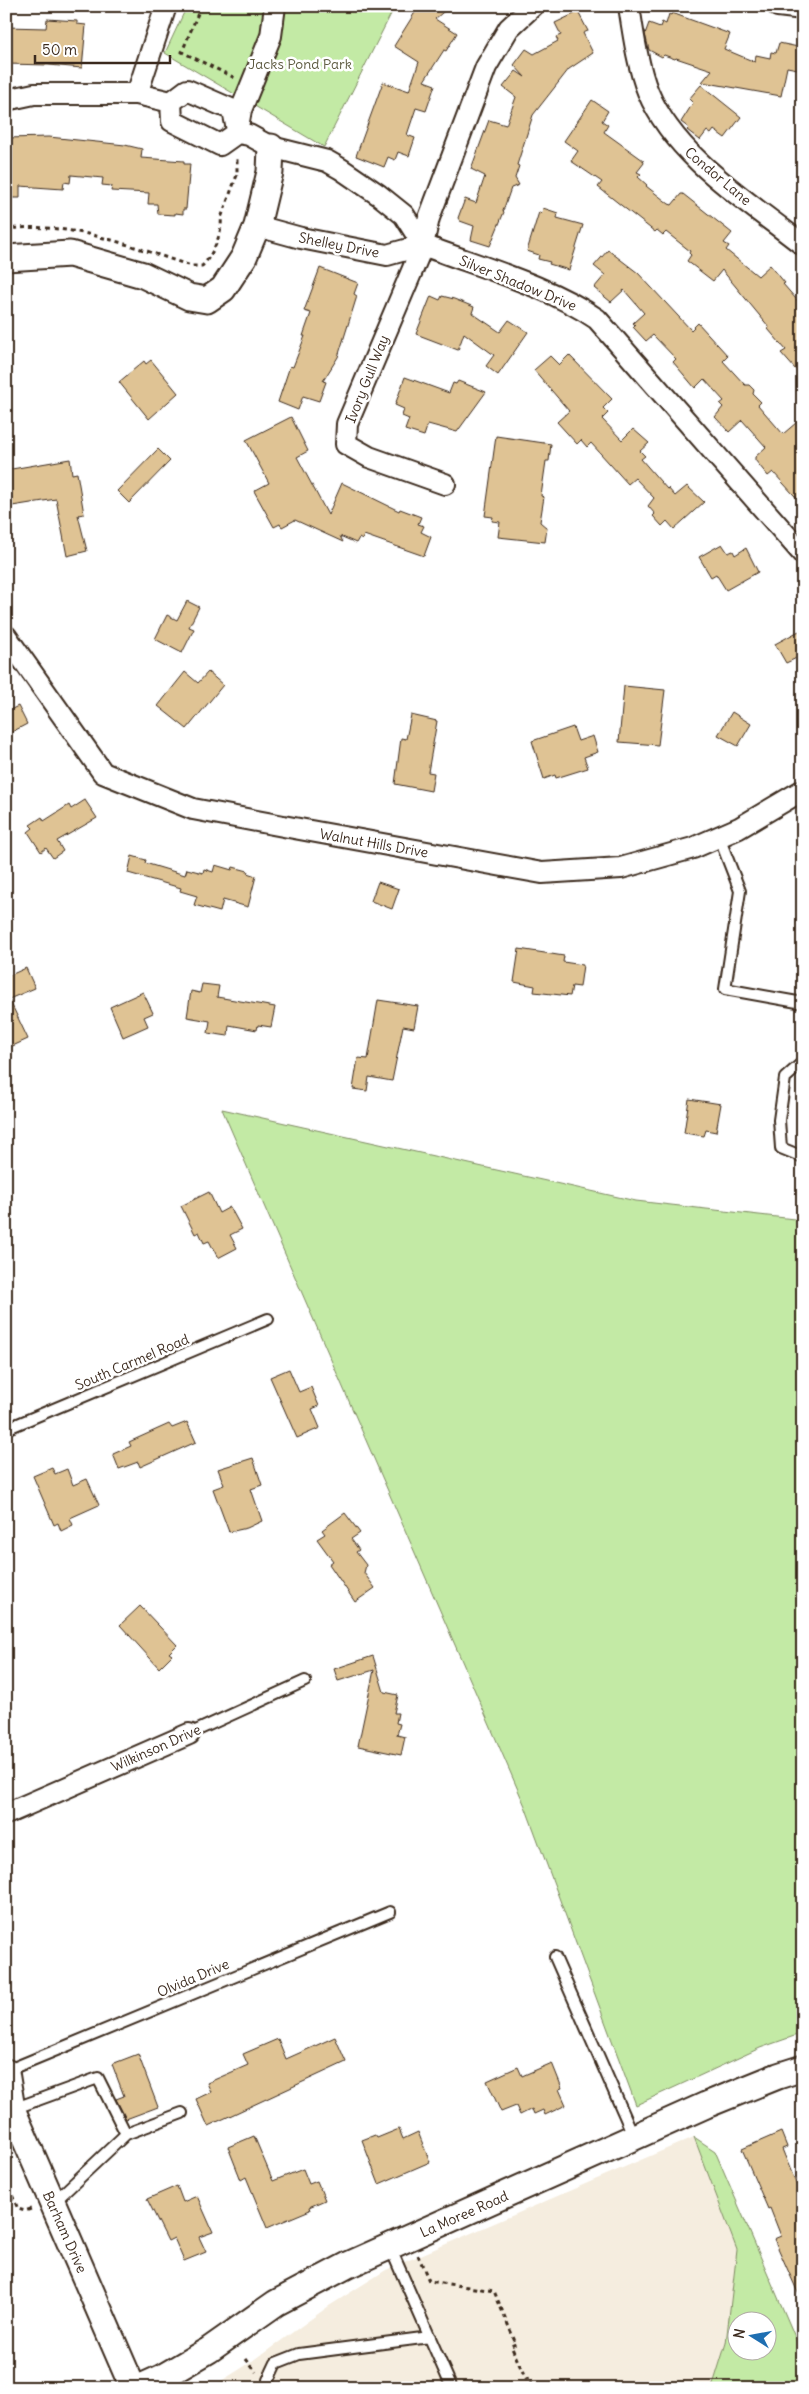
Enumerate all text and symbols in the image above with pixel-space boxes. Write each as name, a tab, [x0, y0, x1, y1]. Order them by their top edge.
scale bar	[35, 32, 170, 64]
text: 50 m	[42, 40, 77, 59]
park label: Jacks Pond Park	[248, 55, 352, 73]
street label: Condor Lane	[681, 143, 755, 209]
street label: Shelley Drive	[297, 228, 381, 262]
street label: Silver Shadow Drive	[457, 251, 579, 315]
street label: Ivory Gull Way	[341, 332, 393, 426]
street label: Walnut Hills Drive	[318, 825, 430, 861]
street label: South Carmel Road	[72, 1330, 192, 1394]
street label: Wilkinson Drive	[108, 1720, 204, 1776]
street label: Olvida Drive	[154, 1955, 232, 2001]
street label: La Moree Road	[417, 2187, 511, 2241]
street label: Barham Drive	[39, 2188, 91, 2276]
north arrow	[726, 2312, 776, 2362]
text: N	[729, 2327, 749, 2340]

